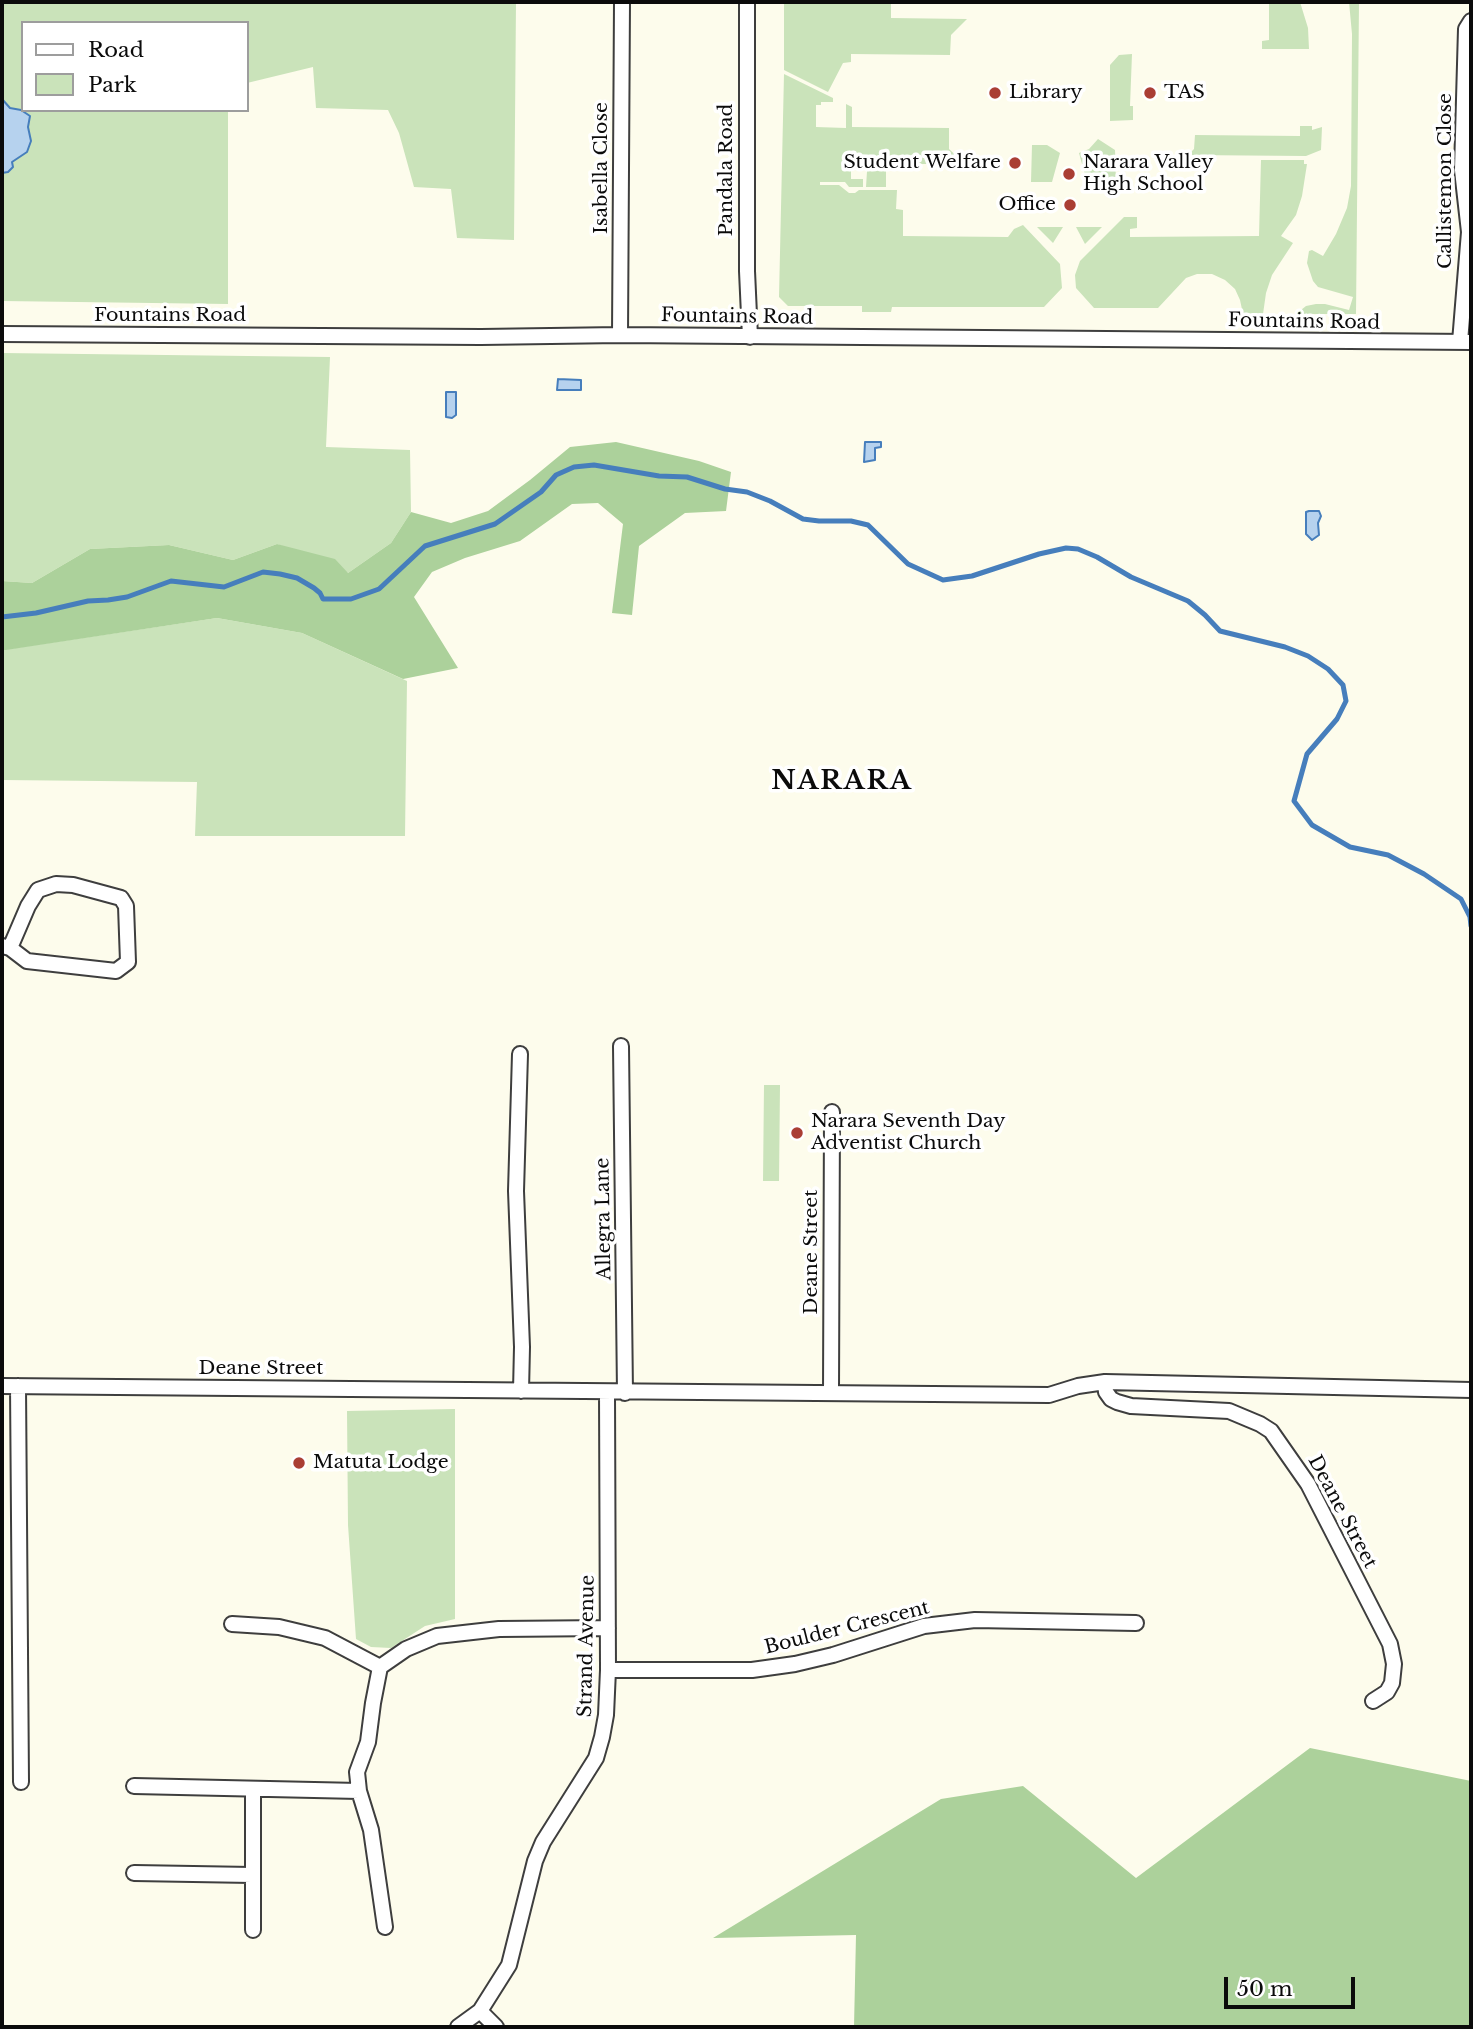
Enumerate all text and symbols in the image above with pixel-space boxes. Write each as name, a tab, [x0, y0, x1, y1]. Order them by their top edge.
legend	[21, 21, 248, 112]
text: Road	[88, 37, 144, 63]
text: Park	[88, 72, 137, 98]
place label: Library	[1009, 82, 1083, 104]
place label: TAS	[1164, 82, 1205, 104]
marker: Library	[987, 85, 1003, 101]
marker: TAS	[1142, 85, 1158, 101]
street label: Callistemon Close	[1435, 93, 1457, 269]
street label: Isabella Close	[591, 102, 613, 234]
street label: Pandala Road	[716, 104, 738, 236]
place label: Student Welfare	[843, 152, 1001, 174]
place label: Narara Valley High School	[1083, 152, 1213, 196]
marker: Student Welfare	[1007, 155, 1023, 171]
marker: Narara Valley High School	[1061, 166, 1077, 182]
place label: Office	[998, 194, 1056, 216]
marker: Office	[1062, 197, 1078, 213]
street label: Fountains Road	[661, 304, 813, 330]
street label: Fountains Road	[94, 305, 246, 327]
street label: Fountains Road	[1228, 309, 1380, 335]
district label: NARARA	[772, 766, 912, 798]
place label: Narara Seventh Day Adventist Church	[811, 1111, 1005, 1155]
marker: Narara Seventh Day Adventist Church	[789, 1125, 805, 1141]
street label: Allegra Lane	[592, 1157, 616, 1281]
street label: Deane Street	[801, 1190, 823, 1314]
street label: Deane Street	[199, 1358, 323, 1380]
place label: Matuta Lodge	[313, 1452, 449, 1474]
street label: Deane Street	[1303, 1452, 1381, 1572]
marker: Matuta Lodge	[291, 1455, 307, 1471]
street label: Strand Avenue	[574, 1574, 600, 1718]
street label: Boulder Crescent	[762, 1596, 932, 1660]
scale bar	[1228, 1962, 1359, 2006]
text: 50 m	[1237, 1976, 1292, 2002]

